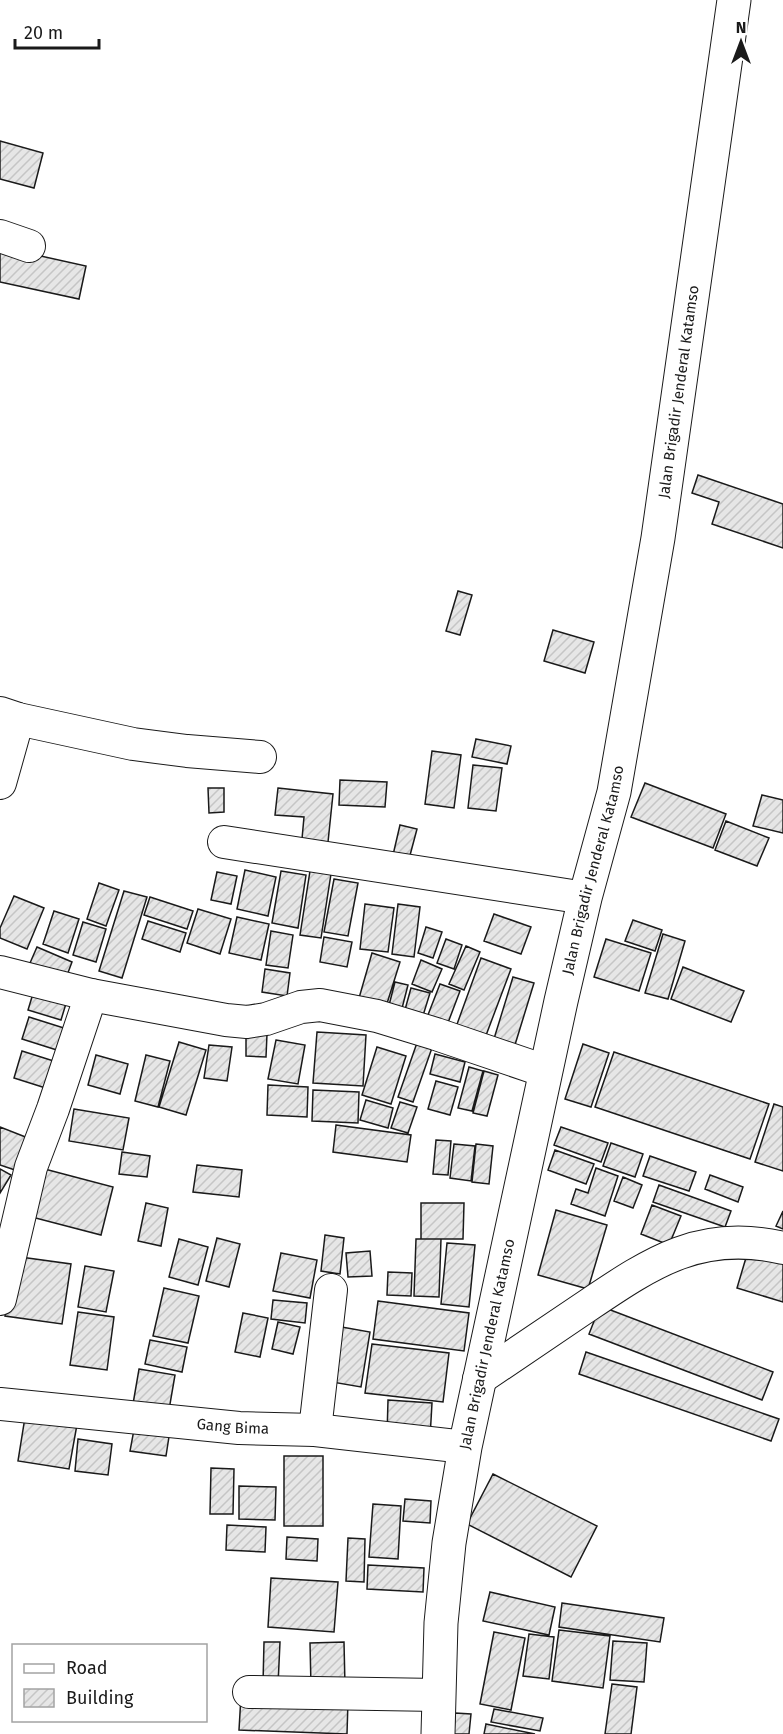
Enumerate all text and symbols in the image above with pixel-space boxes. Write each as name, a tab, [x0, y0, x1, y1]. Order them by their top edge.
scale bar	[15, 12, 99, 50]
north arrow	[711, 12, 771, 72]
text: N	[736, 18, 746, 37]
text: 20 m	[24, 22, 63, 44]
street label: Jalan Brigadir Jenderal Katamso	[655, 284, 703, 500]
street label: Jalan Brigadir Jenderal Katamso	[558, 764, 627, 976]
street label: Jalan Brigadir Jenderal Katamso	[456, 1237, 519, 1451]
street label: Gang Bima	[196, 1415, 269, 1438]
legend	[12, 1644, 207, 1722]
text: Road	[66, 1657, 108, 1679]
text: Building	[66, 1687, 134, 1709]

